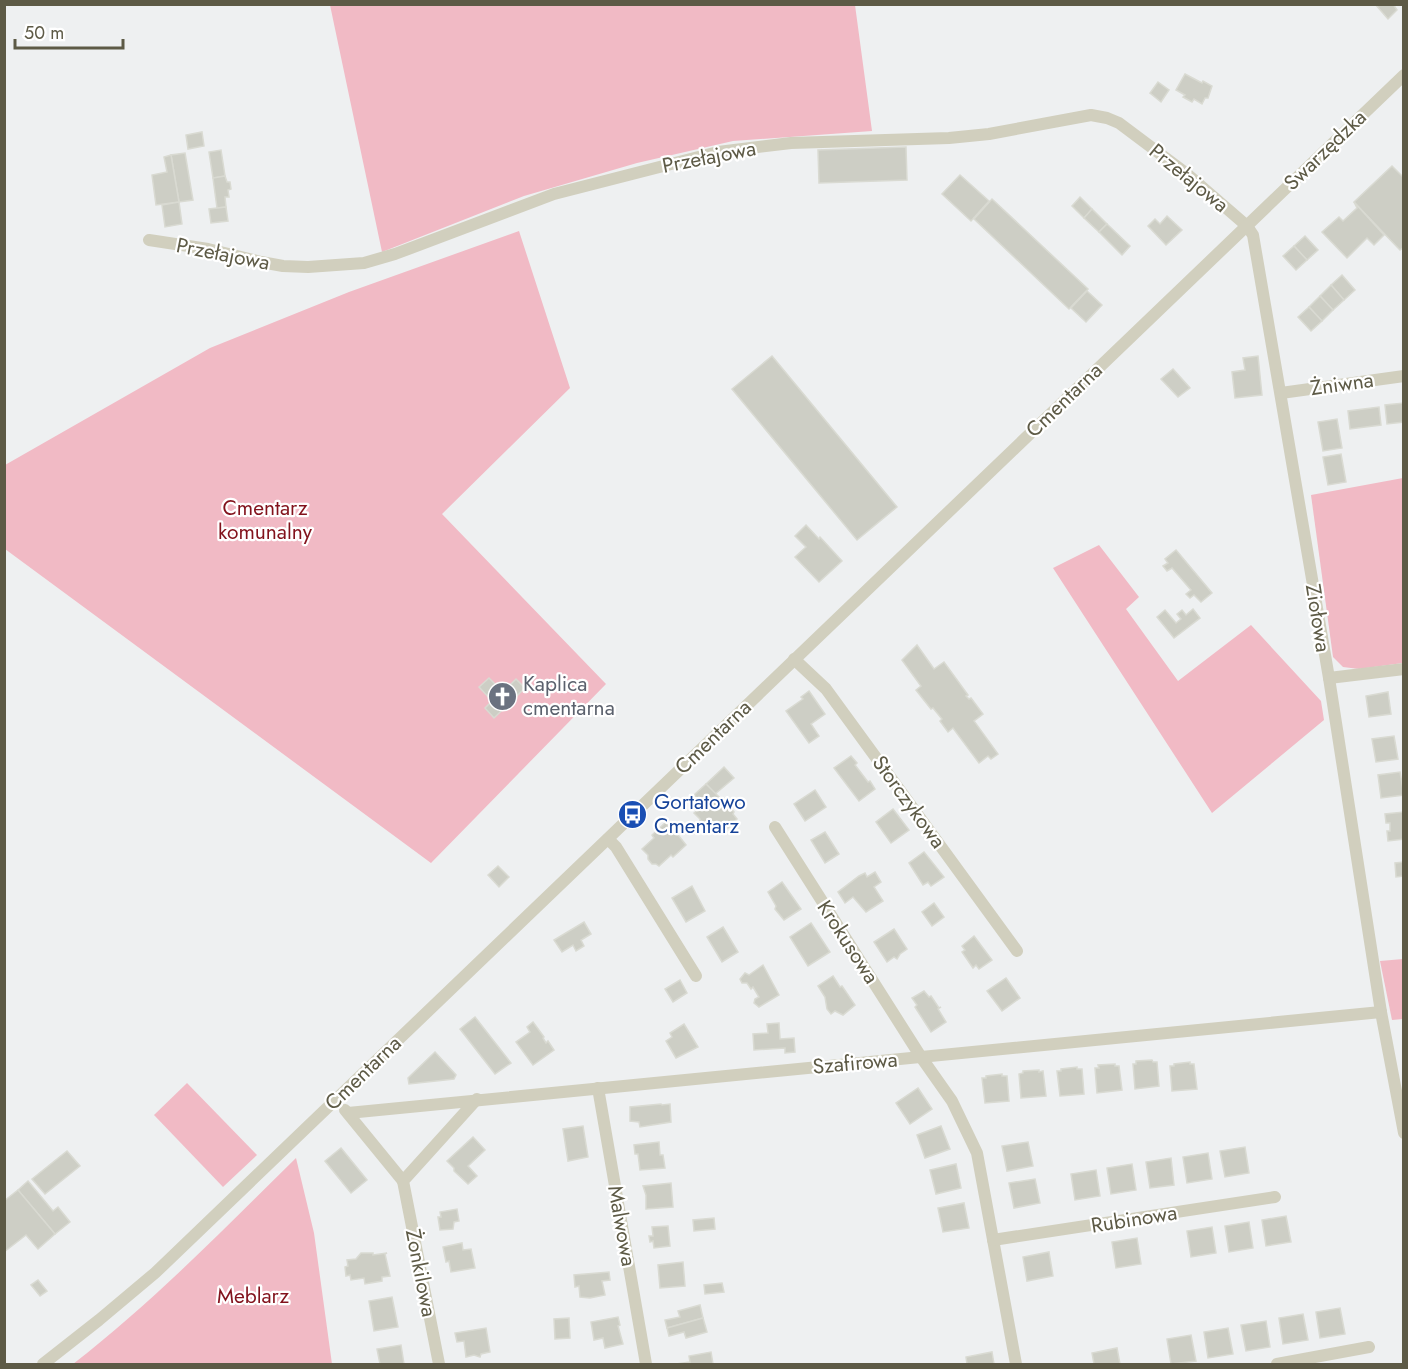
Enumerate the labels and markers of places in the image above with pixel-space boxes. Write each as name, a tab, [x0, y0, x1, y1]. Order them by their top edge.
place label: Kaplica cmentarna	[523, 669, 615, 723]
church icon: Kaplica cmentarna	[486, 680, 518, 712]
place label: Gortatowo Cmentarz	[654, 787, 746, 841]
bus stop icon: Gortatowo Cmentarz	[617, 798, 649, 830]

